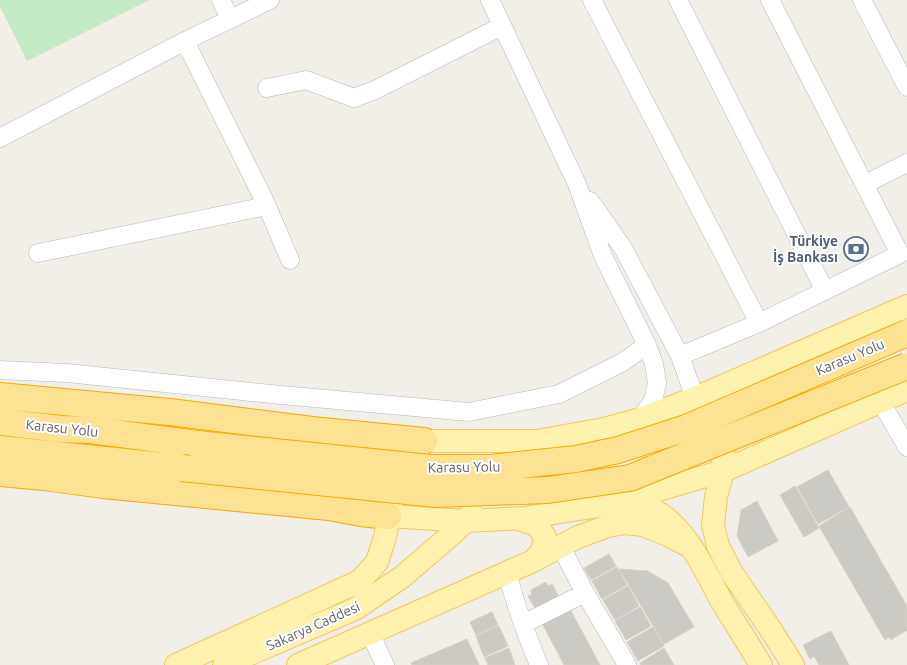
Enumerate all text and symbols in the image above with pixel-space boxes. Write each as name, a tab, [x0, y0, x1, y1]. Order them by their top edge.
place label: Türkiye İş Bankası	[773, 233, 838, 266]
bank icon: Türkiye İş Bankası	[843, 236, 869, 262]
street label: Karasu Yolu	[813, 335, 887, 379]
street label: Karasu Yolu	[25, 416, 99, 440]
street label: Karasu Yolu	[427, 458, 501, 476]
street label: Sakarya Caddesi	[264, 598, 362, 654]

